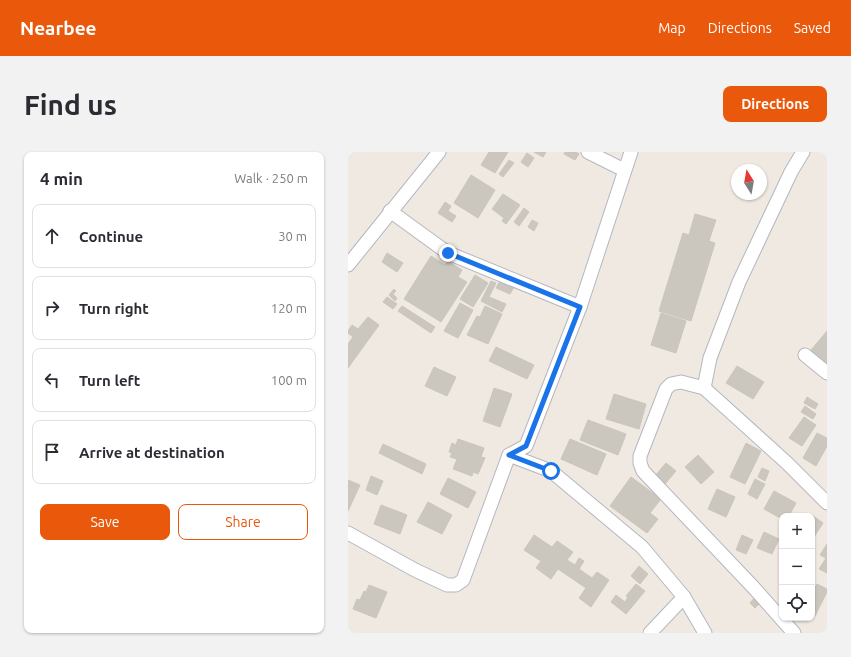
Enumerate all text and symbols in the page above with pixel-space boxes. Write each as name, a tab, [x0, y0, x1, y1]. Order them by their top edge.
text: Nearbee	[20, 17, 97, 39]
text: Map	[658, 20, 686, 36]
text: Directions	[708, 20, 772, 36]
text: Saved	[794, 20, 831, 36]
button: Directions	[723, 86, 827, 122]
text: Find us	[24, 89, 117, 120]
north arrow	[731, 164, 767, 200]
text: 4 min	[40, 169, 83, 188]
text: Walk · 250 m	[234, 171, 308, 185]
icon: ahead	[41, 225, 63, 247]
text: Continue	[79, 228, 143, 245]
text: 30 m	[278, 229, 307, 243]
route end	[439, 244, 457, 262]
icon: right	[41, 297, 63, 319]
text: Turn right	[79, 300, 149, 317]
text: 120 m	[271, 301, 307, 315]
icon: left	[41, 369, 63, 391]
text: Turn left	[79, 372, 140, 389]
text: 100 m	[271, 373, 307, 387]
icon: arrive	[41, 441, 63, 463]
text: Arrive at destination	[79, 444, 225, 461]
route start	[542, 462, 560, 480]
button: Save	[40, 504, 170, 540]
button: Share	[178, 504, 308, 540]
map controls	[779, 513, 815, 621]
button: +	[779, 513, 815, 549]
button: −	[779, 549, 815, 585]
button: locate	[779, 585, 815, 621]

